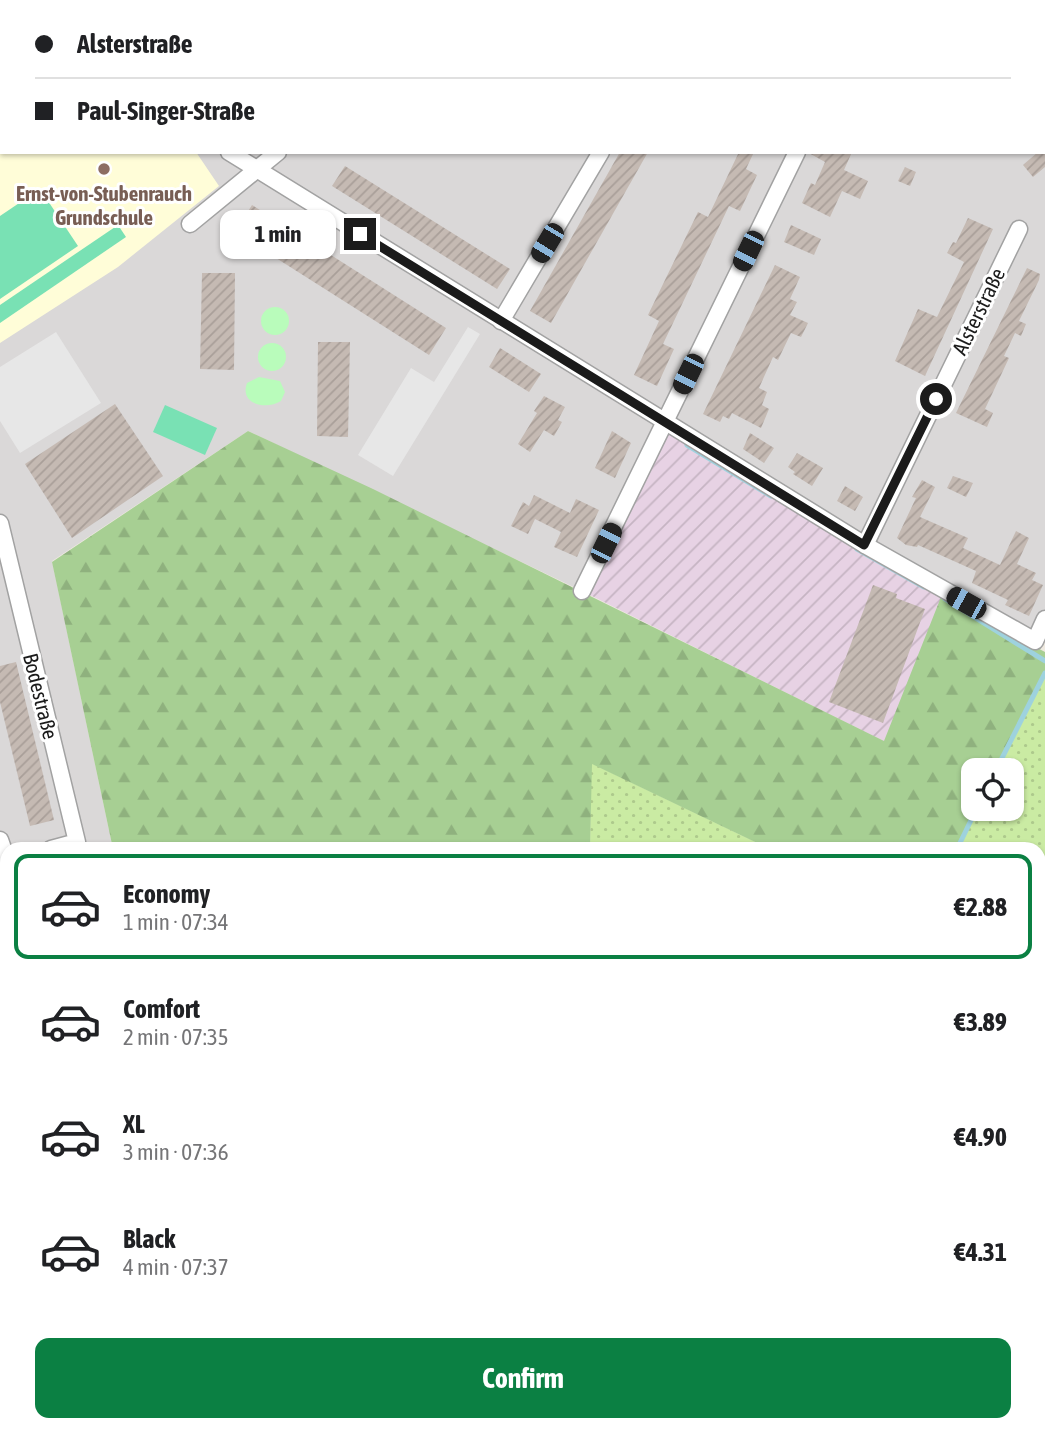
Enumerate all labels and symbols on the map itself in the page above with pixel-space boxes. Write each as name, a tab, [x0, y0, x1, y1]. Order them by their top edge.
marker: Ernst-von-Stubenrauch Grundschule	[96, 161, 112, 177]
place label: Ernst-von-Stubenrauch Grundschule	[16, 181, 192, 229]
callout: 1 min	[220, 210, 336, 258]
route end	[344, 218, 376, 250]
car	[528, 220, 567, 266]
car	[730, 228, 767, 274]
street label: Alsterstraße	[947, 264, 1009, 358]
car	[670, 351, 707, 397]
route start	[920, 383, 952, 415]
car	[588, 520, 625, 566]
car	[943, 584, 990, 622]
street label: Bodestraße	[19, 651, 63, 741]

